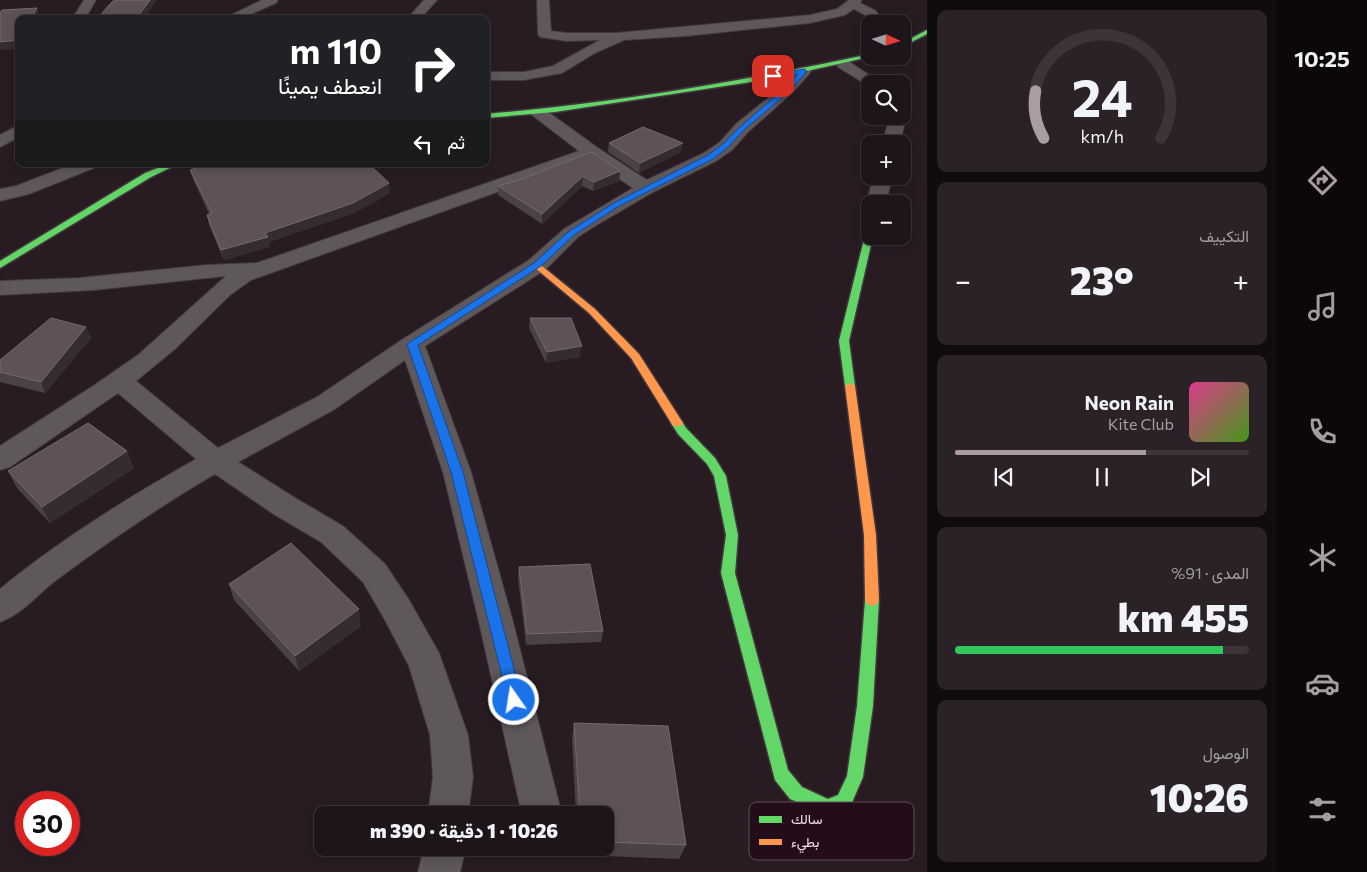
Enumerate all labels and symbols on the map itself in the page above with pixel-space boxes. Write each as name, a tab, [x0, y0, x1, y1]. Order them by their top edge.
north arrow	[861, 15, 911, 65]
pin	[752, 55, 794, 97]
position arrow	[487, 673, 539, 725]
speed limit sign: 30	[15, 791, 80, 856]
legend	[749, 802, 914, 860]
text: سالك	[791, 810, 822, 827]
text: بطيء	[791, 833, 819, 854]

